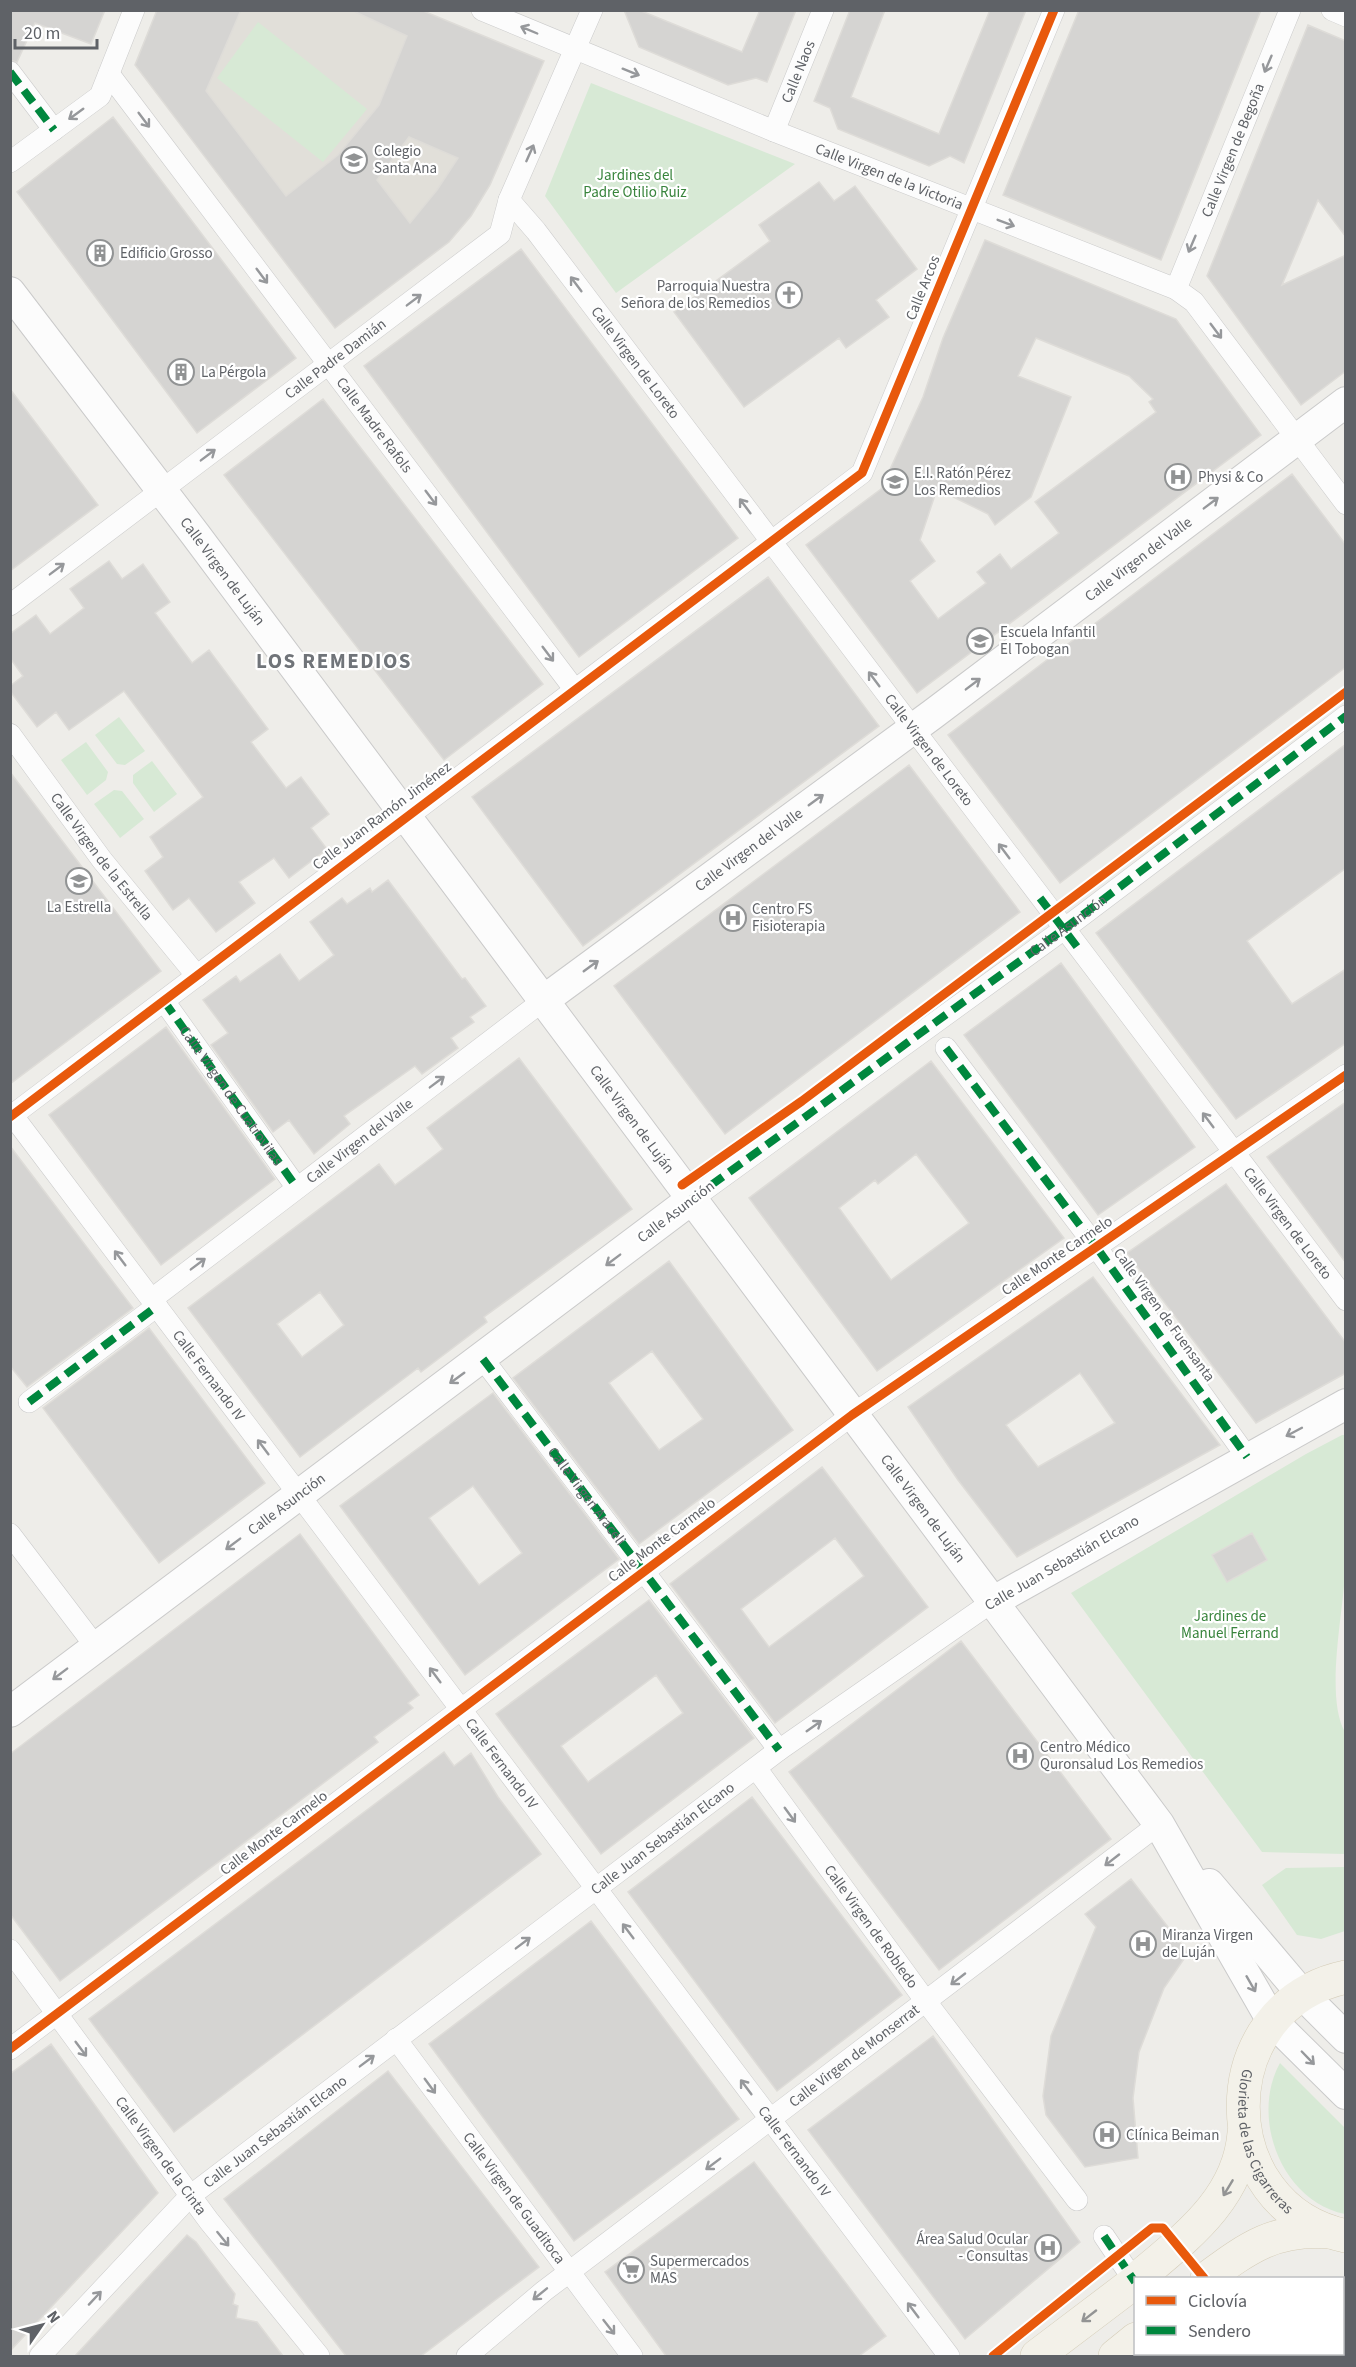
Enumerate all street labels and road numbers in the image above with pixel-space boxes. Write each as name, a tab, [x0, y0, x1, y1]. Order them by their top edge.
street label: Calle Naos	[776, 37, 820, 106]
street label: Calle Virgen de Begoña	[1196, 80, 1270, 220]
street label: Calle Virgen de la Victoria	[812, 138, 967, 215]
street label: Calle Arcos	[900, 252, 946, 324]
street label: Calle Virgen de Loreto	[586, 302, 685, 423]
street label: Calle Padre Damián	[280, 313, 390, 404]
street label: Calle Madre Rafols	[331, 373, 418, 477]
street label: Calle Virgen del Valle	[1080, 512, 1196, 606]
street label: Calle Virgen de Luján	[175, 513, 270, 630]
street label: Calle Virgen de Loreto	[880, 689, 979, 810]
street label: Calle Juan Ramón Jiménez	[308, 757, 456, 875]
street label: Calle Virgen de la Estrella	[46, 788, 158, 925]
street label: Calle Virgen del Valle	[690, 803, 807, 896]
street label: Calle Asunción	[1025, 890, 1111, 961]
street label: Calle Virgen de Cuatrovitas	[174, 1021, 288, 1170]
street label: Calle Virgen de Luján	[585, 1061, 680, 1178]
street label: Calle Virgen del Valle	[302, 1093, 417, 1188]
street label: Calle Virgen de Loreto	[1238, 1163, 1337, 1284]
street label: Calle Asunción	[633, 1176, 719, 1248]
street label: Calle Monte Carmelo	[997, 1211, 1117, 1301]
street label: Calle Virgen de Fuensanta	[1108, 1244, 1220, 1386]
street label: Calle Fernando IV	[167, 1325, 250, 1426]
street label: Calle Virgen Araceli	[543, 1442, 631, 1550]
street label: Calle Virgen de Luján	[876, 1450, 971, 1567]
street label: Calle Asunción	[243, 1468, 330, 1540]
street label: Calle Monte Carmelo	[604, 1493, 720, 1587]
street label: Calle Juan Sebastián Elcano	[981, 1510, 1143, 1616]
street label: Calle Fernando IV	[460, 1713, 543, 1813]
street label: Calle Juan Sebastián Elcano	[586, 1777, 739, 1900]
street label: Calle Monte Carmelo	[216, 1786, 332, 1880]
street label: Calle Virgen de Robledo	[819, 1860, 923, 1993]
street label: Calle Virgen de Monserrat	[784, 1999, 924, 2112]
street label: Glorieta de las Cigarreras	[1233, 2067, 1298, 2219]
street label: Calle Juan Sebastián Elcano	[199, 2070, 351, 2193]
street label: Calle Virgen de la Cinta	[110, 2092, 212, 2219]
street label: Calle Fernando IV	[753, 2101, 836, 2201]
street label: Calle Virgen de Guaditoca	[458, 2127, 570, 2268]

